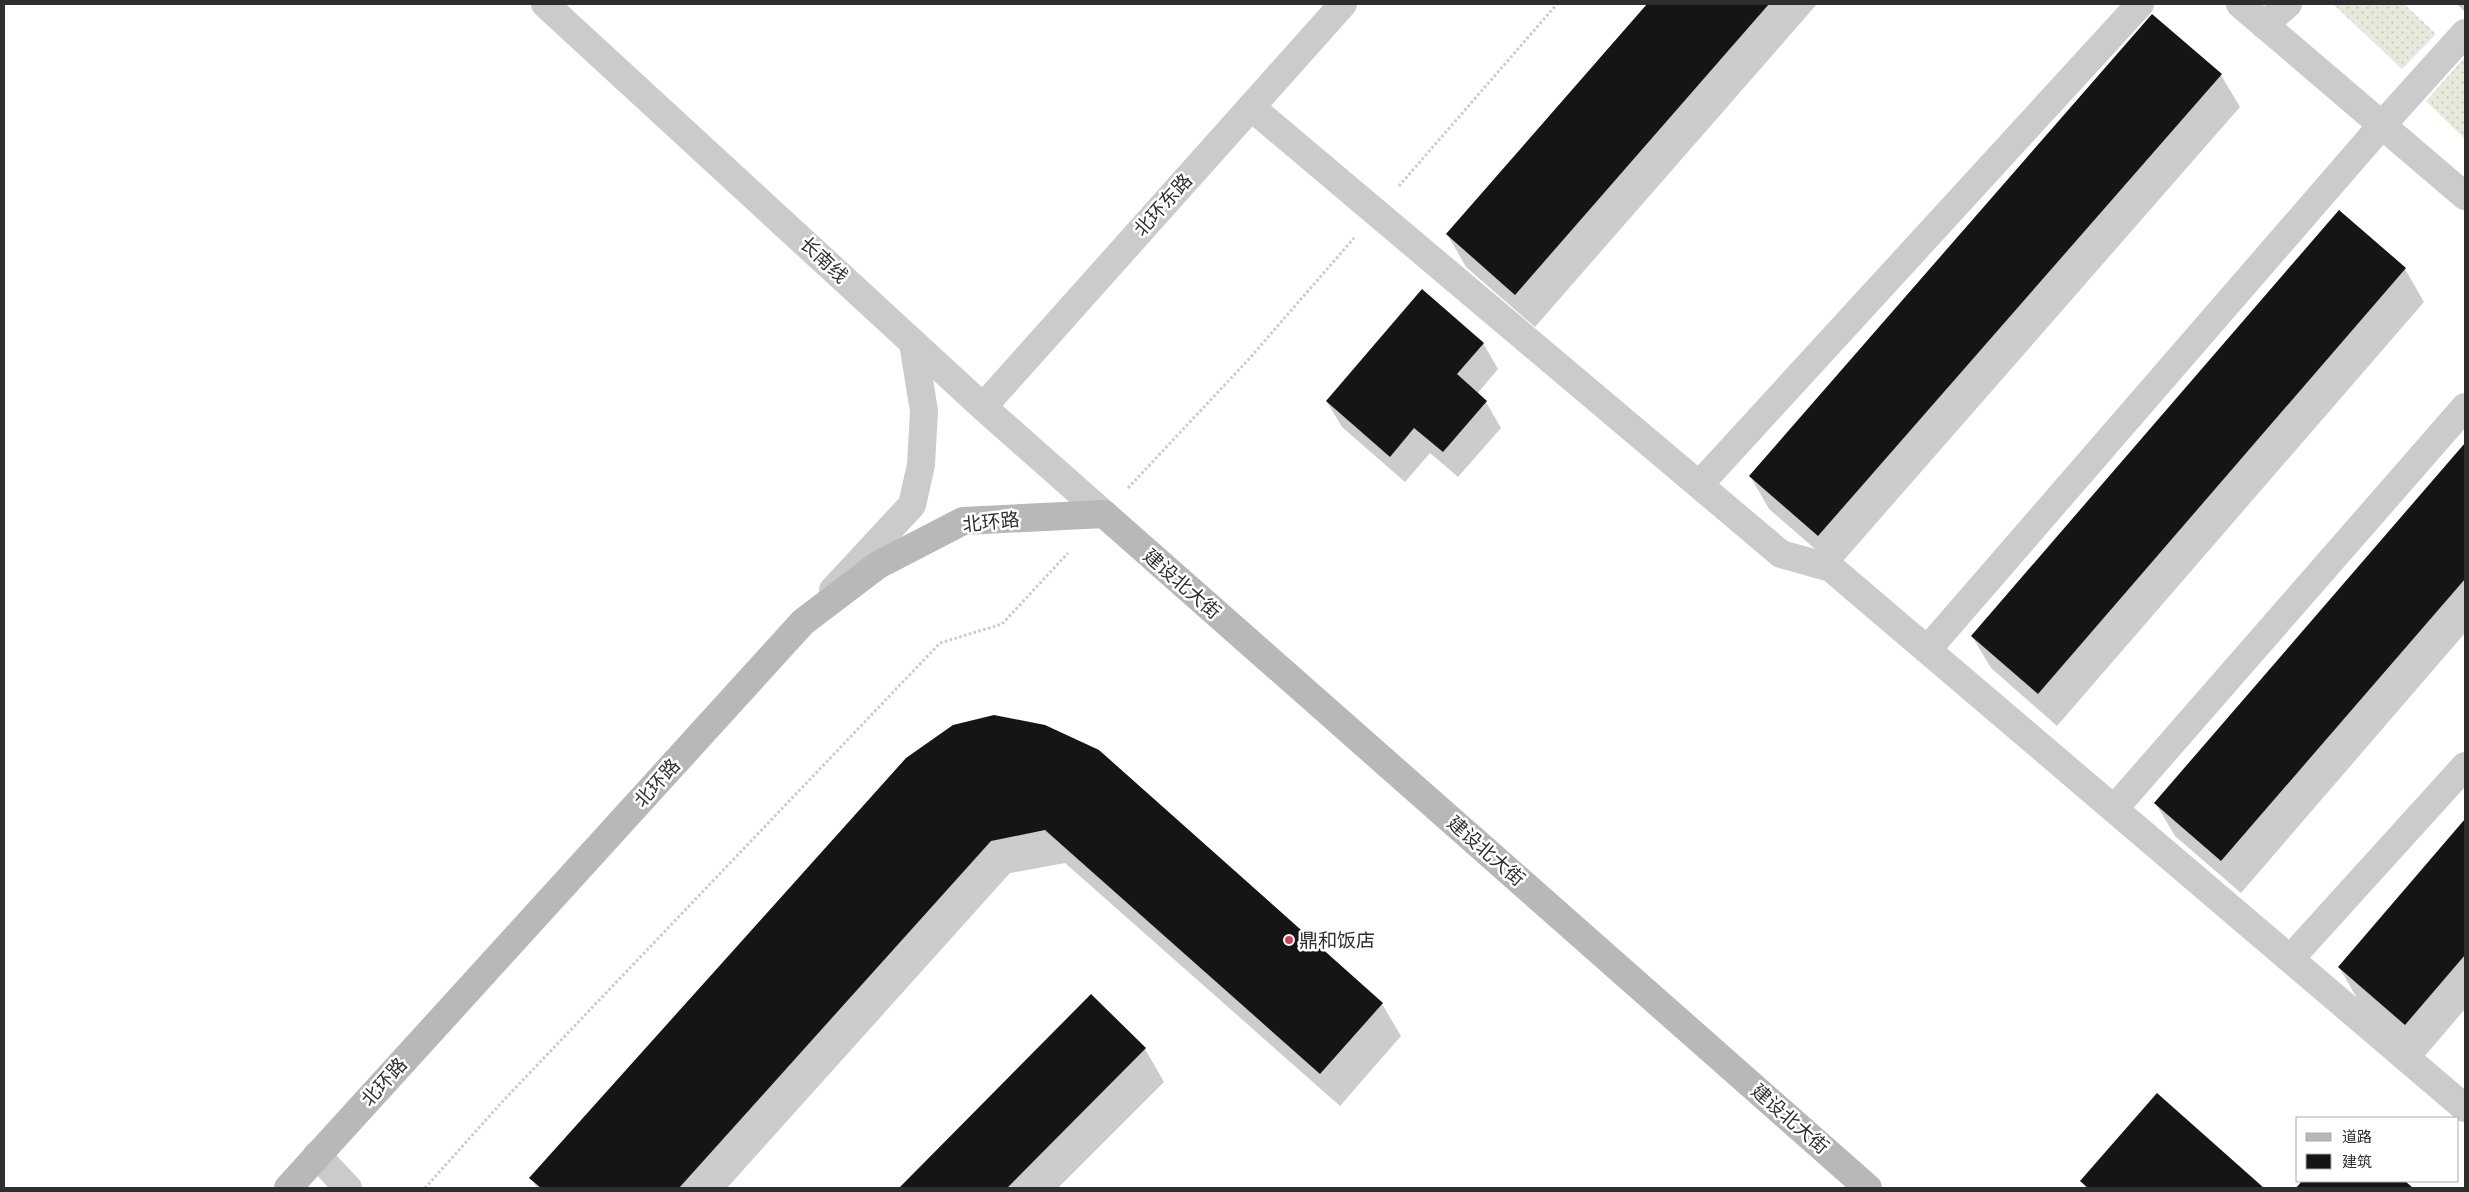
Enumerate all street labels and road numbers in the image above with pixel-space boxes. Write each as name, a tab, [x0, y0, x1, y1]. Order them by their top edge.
street label: 北环东路	[1129, 169, 1197, 241]
street label: 长南线	[795, 232, 853, 288]
street label: 北环路	[961, 508, 1021, 536]
street label: 建设北大街	[1139, 544, 1225, 624]
street label: 北环路	[629, 754, 685, 812]
street label: 建设北大街	[1443, 811, 1529, 891]
street label: 北环路	[356, 1053, 412, 1111]
street label: 建设北大街	[1747, 1079, 1833, 1159]

